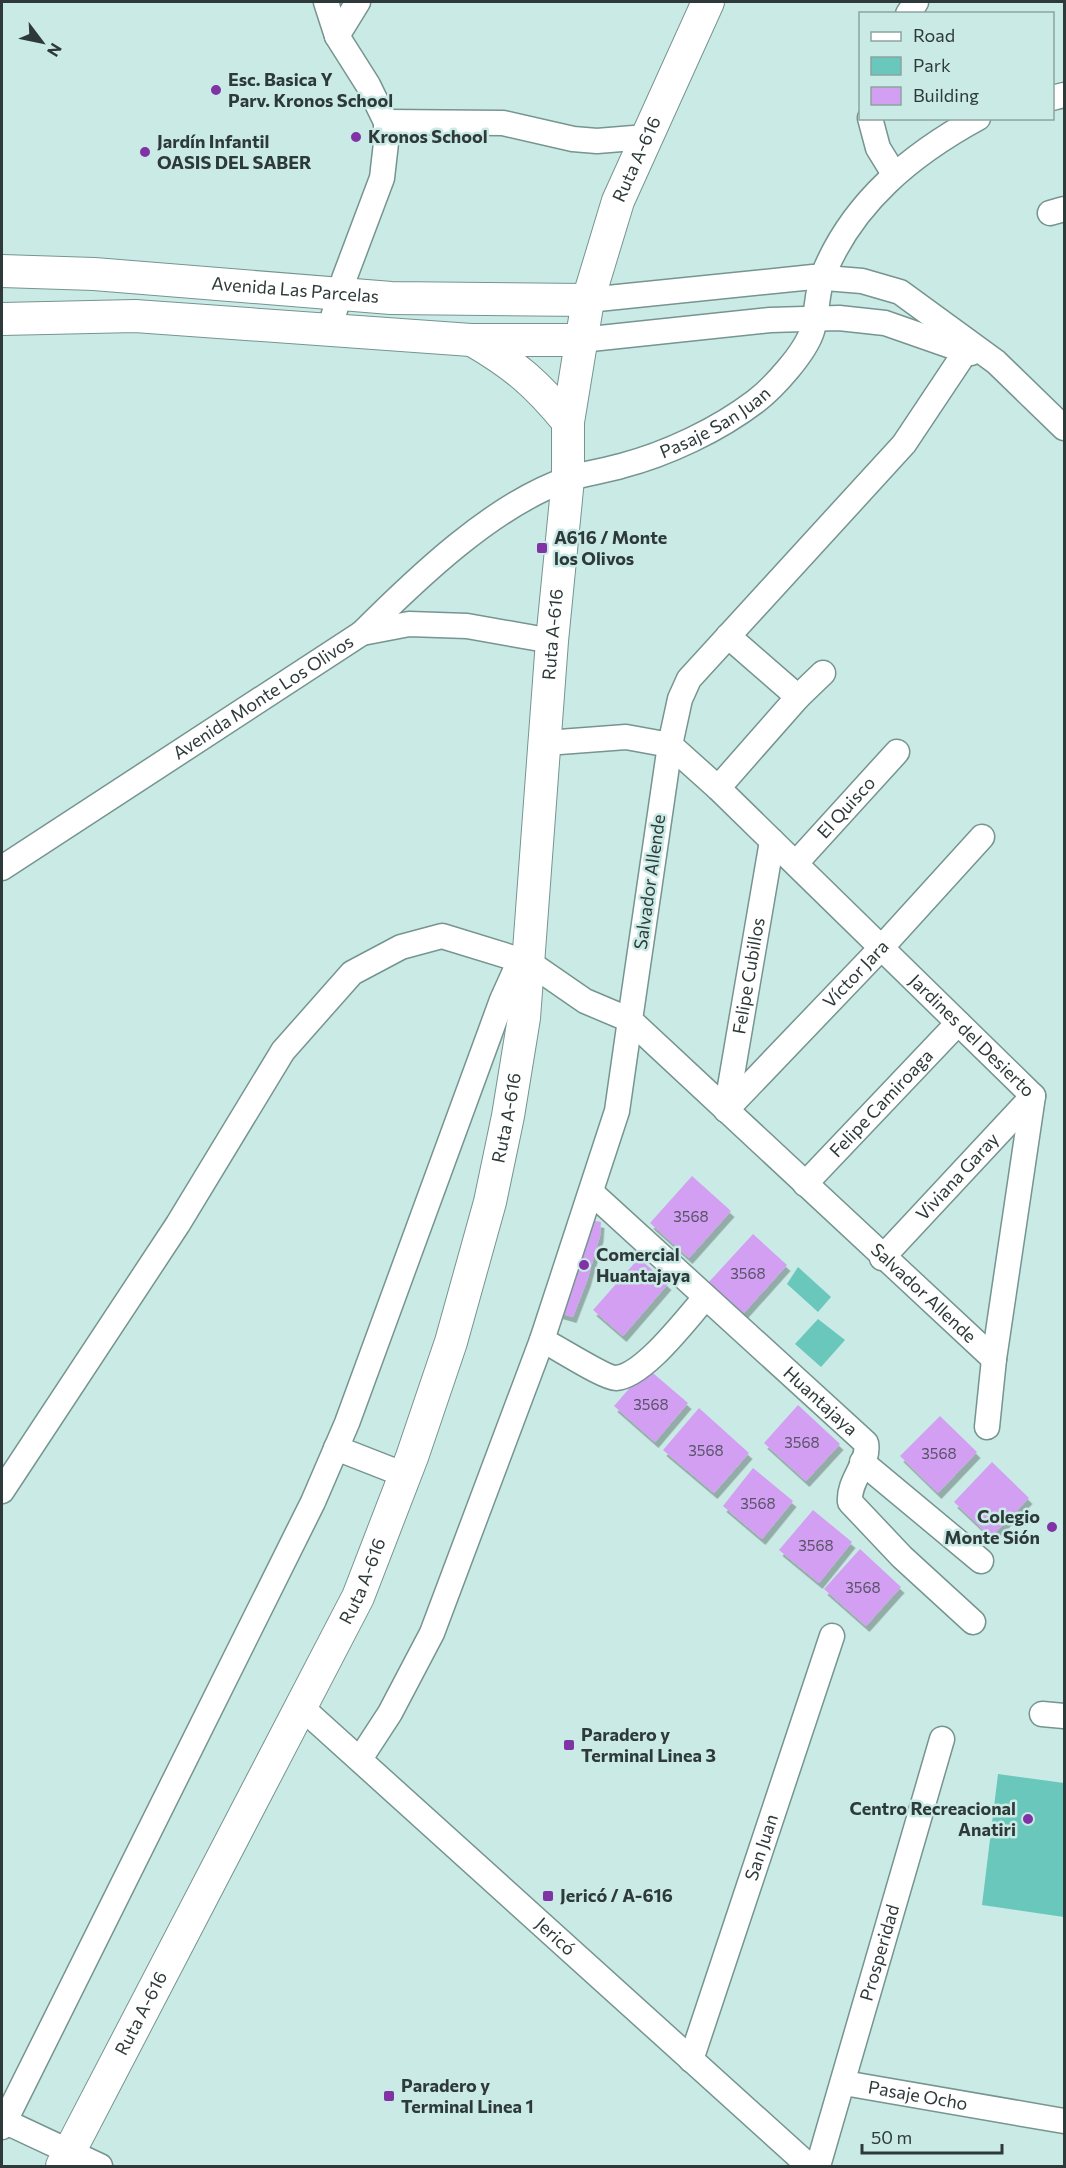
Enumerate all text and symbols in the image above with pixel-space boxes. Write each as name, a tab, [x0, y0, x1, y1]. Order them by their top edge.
north arrow	[12, 12, 72, 72]
legend	[859, 12, 1054, 120]
text: Road	[913, 24, 955, 46]
text: N	[44, 40, 66, 60]
text: Park	[913, 54, 951, 76]
place label: Esc. Basica Y Parv. Kronos School	[228, 68, 393, 111]
marker: Esc. Basica Y Parv. Kronos School	[209, 83, 223, 97]
text: Building	[913, 84, 979, 106]
street label: Ruta A-616	[607, 113, 665, 205]
place label: Kronos School	[368, 125, 488, 147]
place label: Jardín Infantil OASIS DEL SABER	[157, 130, 312, 173]
marker: Kronos School	[349, 130, 363, 144]
marker: Jardín Infantil OASIS DEL SABER	[138, 145, 152, 159]
street label: Avenida Las Parcelas	[211, 272, 380, 307]
street label: Pasaje San Juan	[656, 382, 775, 462]
place label: A616 / Monte los Olivos	[554, 526, 667, 569]
marker: A616 / Monte los Olivos	[535, 541, 549, 555]
street label: Ruta A-616	[537, 588, 567, 681]
street label: Avenida Monte Los Olivos	[168, 630, 357, 764]
street label: El Quisco	[812, 771, 879, 842]
street label: Salvador Allende	[629, 813, 669, 951]
street label: Felipe Cubillos	[727, 916, 769, 1036]
street label: Víctor Jara	[818, 935, 893, 1012]
street label: Jardines del Desierto	[905, 969, 1039, 1101]
street label: Felipe Camiroaga	[824, 1044, 937, 1161]
street label: Ruta A-616	[486, 1071, 525, 1165]
street label: Viviana Garay	[911, 1128, 1003, 1224]
house number: 3568	[673, 1207, 709, 1225]
street label: Salvador Allende	[867, 1238, 981, 1347]
place label: Comercial Huantajaya	[596, 1243, 690, 1286]
marker: Comercial Huantajaya	[577, 1258, 591, 1272]
house number: 3568	[730, 1264, 766, 1282]
street label: Huantajaya	[779, 1361, 863, 1440]
house number: 3568	[633, 1395, 669, 1413]
house number: 3568	[784, 1433, 820, 1451]
house number: 3568	[688, 1441, 724, 1459]
house number: 3568	[921, 1444, 957, 1462]
house number: 3568	[740, 1494, 776, 1512]
place label: Colegio Monte Sión	[944, 1505, 1040, 1548]
marker: Colegio Monte Sión	[1045, 1520, 1059, 1534]
street label: Ruta A-616	[334, 1534, 390, 1627]
house number: 3568	[798, 1536, 834, 1554]
house number: 3568	[845, 1578, 881, 1596]
place label: Paradero y Terminal Linea 3	[581, 1723, 716, 1766]
marker: Paradero y Terminal Linea 3	[562, 1738, 576, 1752]
place label: Centro Recreacional Anatiri	[849, 1797, 1016, 1840]
street label: San Juan	[739, 1811, 782, 1883]
marker: Centro Recreacional Anatiri	[1021, 1812, 1035, 1826]
place label: Jericó / A-616	[560, 1884, 673, 1906]
marker: Jericó / A-616	[541, 1889, 555, 1903]
street label: Prosperidad	[855, 1902, 903, 2003]
street label: Jericó	[531, 1912, 580, 1960]
street label: Ruta A-616	[110, 1967, 171, 2059]
place label: Paradero y Terminal Linea 1	[401, 2074, 534, 2117]
street label: Pasaje Ocho	[867, 2075, 970, 2114]
marker: Paradero y Terminal Linea 1	[382, 2089, 396, 2103]
scale bar	[862, 2117, 1002, 2155]
text: 50 m	[871, 2126, 912, 2148]

